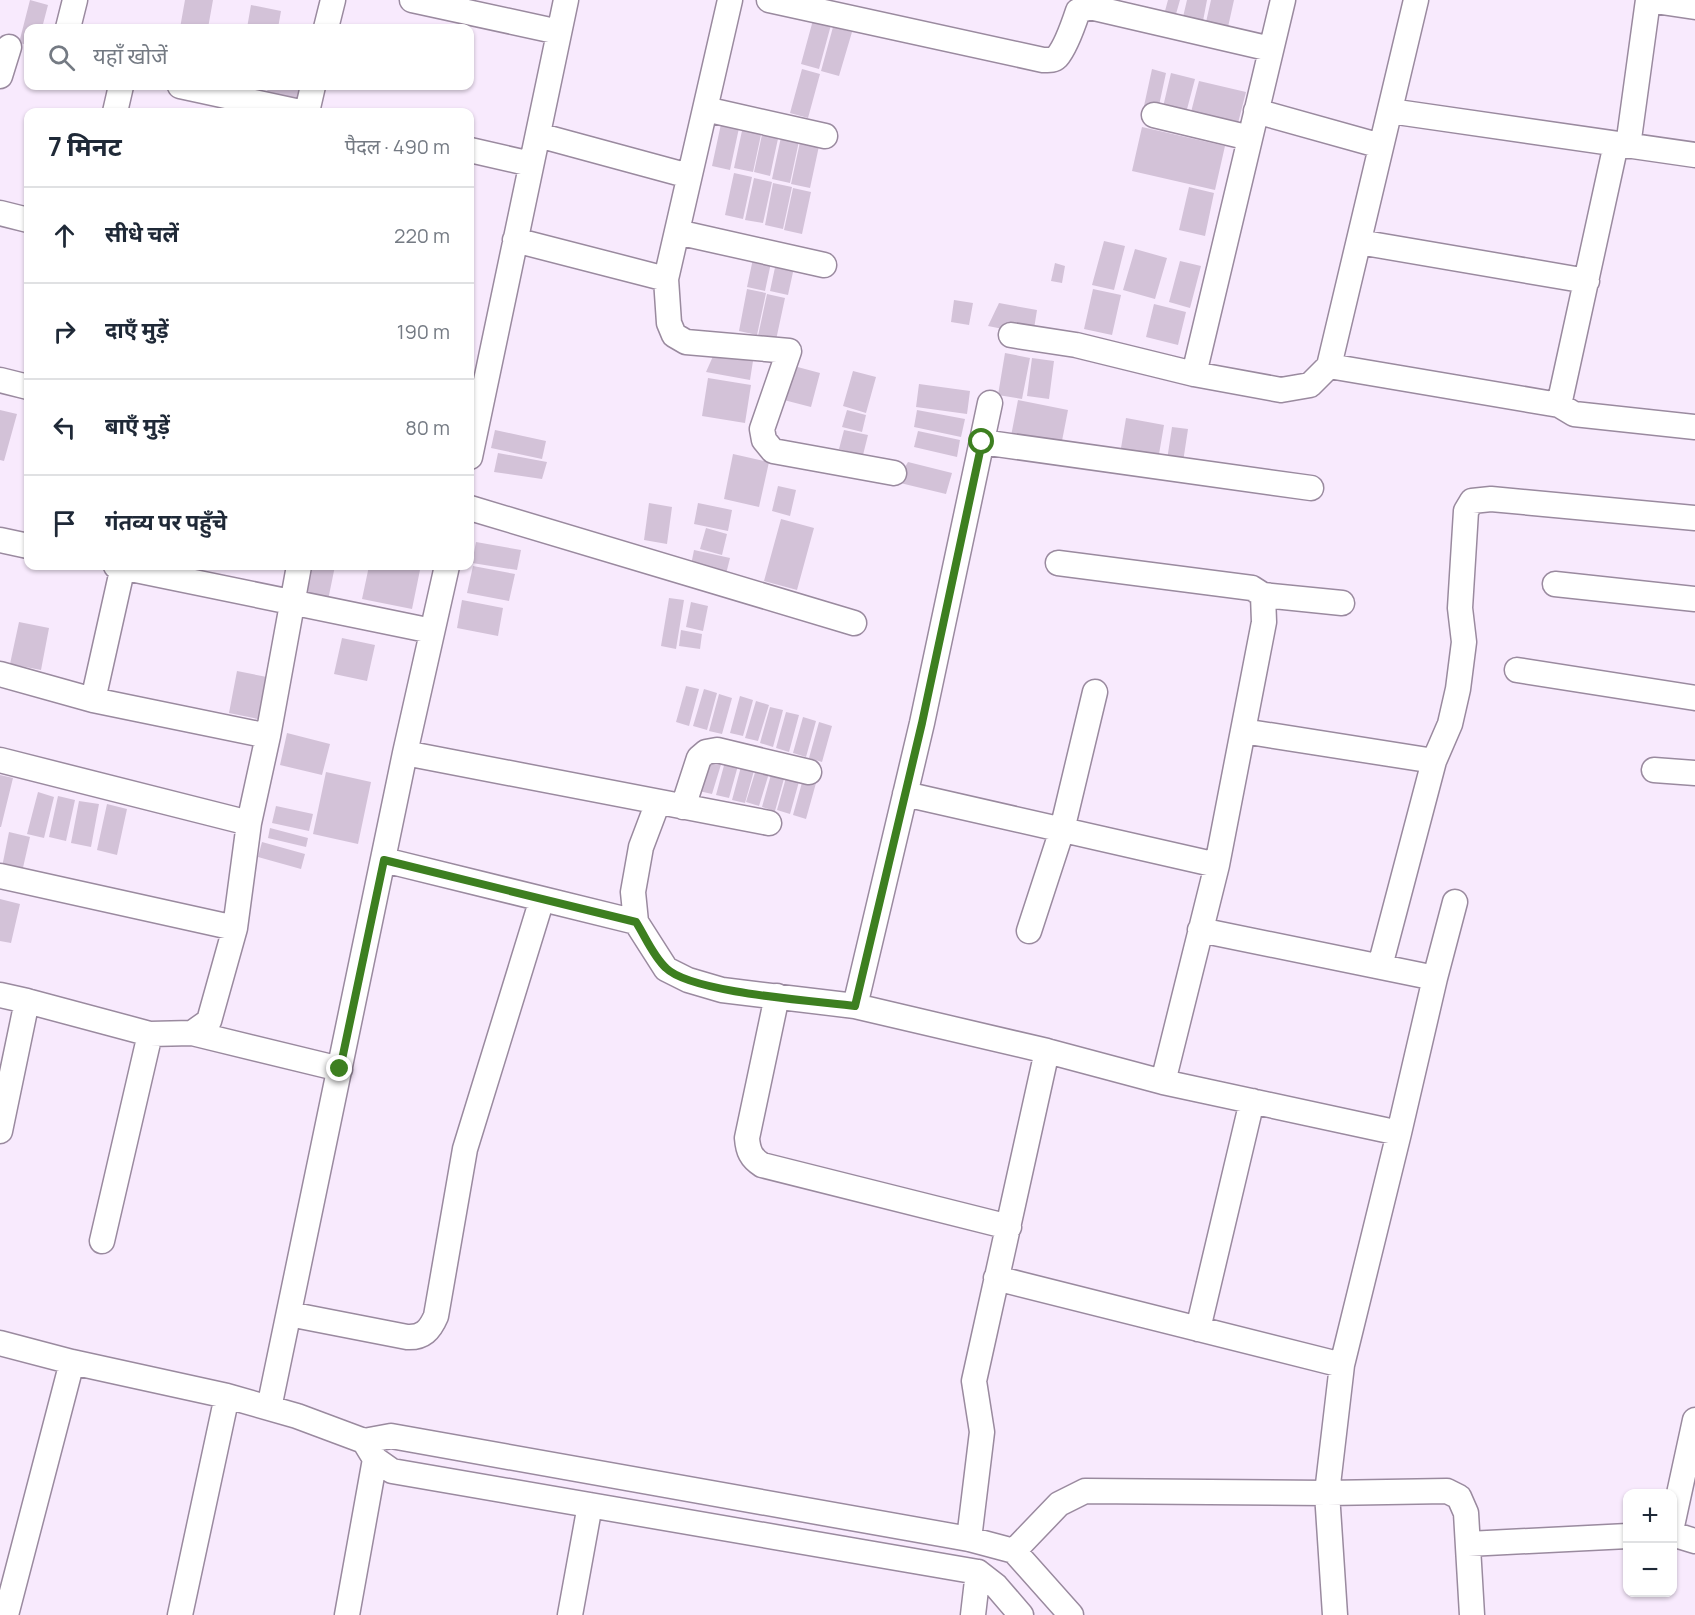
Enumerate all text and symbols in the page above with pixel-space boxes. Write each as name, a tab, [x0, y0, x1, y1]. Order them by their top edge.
search box	[24, 24, 474, 90]
icon: search	[45, 41, 78, 74]
text: यहाँ खोजें	[93, 41, 168, 71]
text: 7 मिनट	[48, 128, 122, 164]
text: पैदल · 490 m	[345, 133, 450, 160]
icon: ahead	[48, 219, 81, 252]
text: सीधे चलें	[105, 219, 179, 249]
text: 220 m	[394, 222, 450, 249]
icon: right	[48, 315, 81, 348]
text: दाएँ मुड़ें	[105, 315, 168, 345]
text: 190 m	[397, 318, 450, 345]
icon: left	[48, 411, 81, 444]
text: बाएँ मुड़ें	[105, 411, 170, 441]
text: 80 m	[405, 414, 450, 441]
route start	[968, 428, 994, 454]
icon: arrive	[48, 507, 81, 540]
text: गंतव्य पर पहुँचे	[105, 507, 227, 537]
route end	[326, 1055, 352, 1081]
map controls	[1623, 1489, 1677, 1597]
button: +	[1623, 1489, 1677, 1543]
button: −	[1623, 1543, 1677, 1597]

